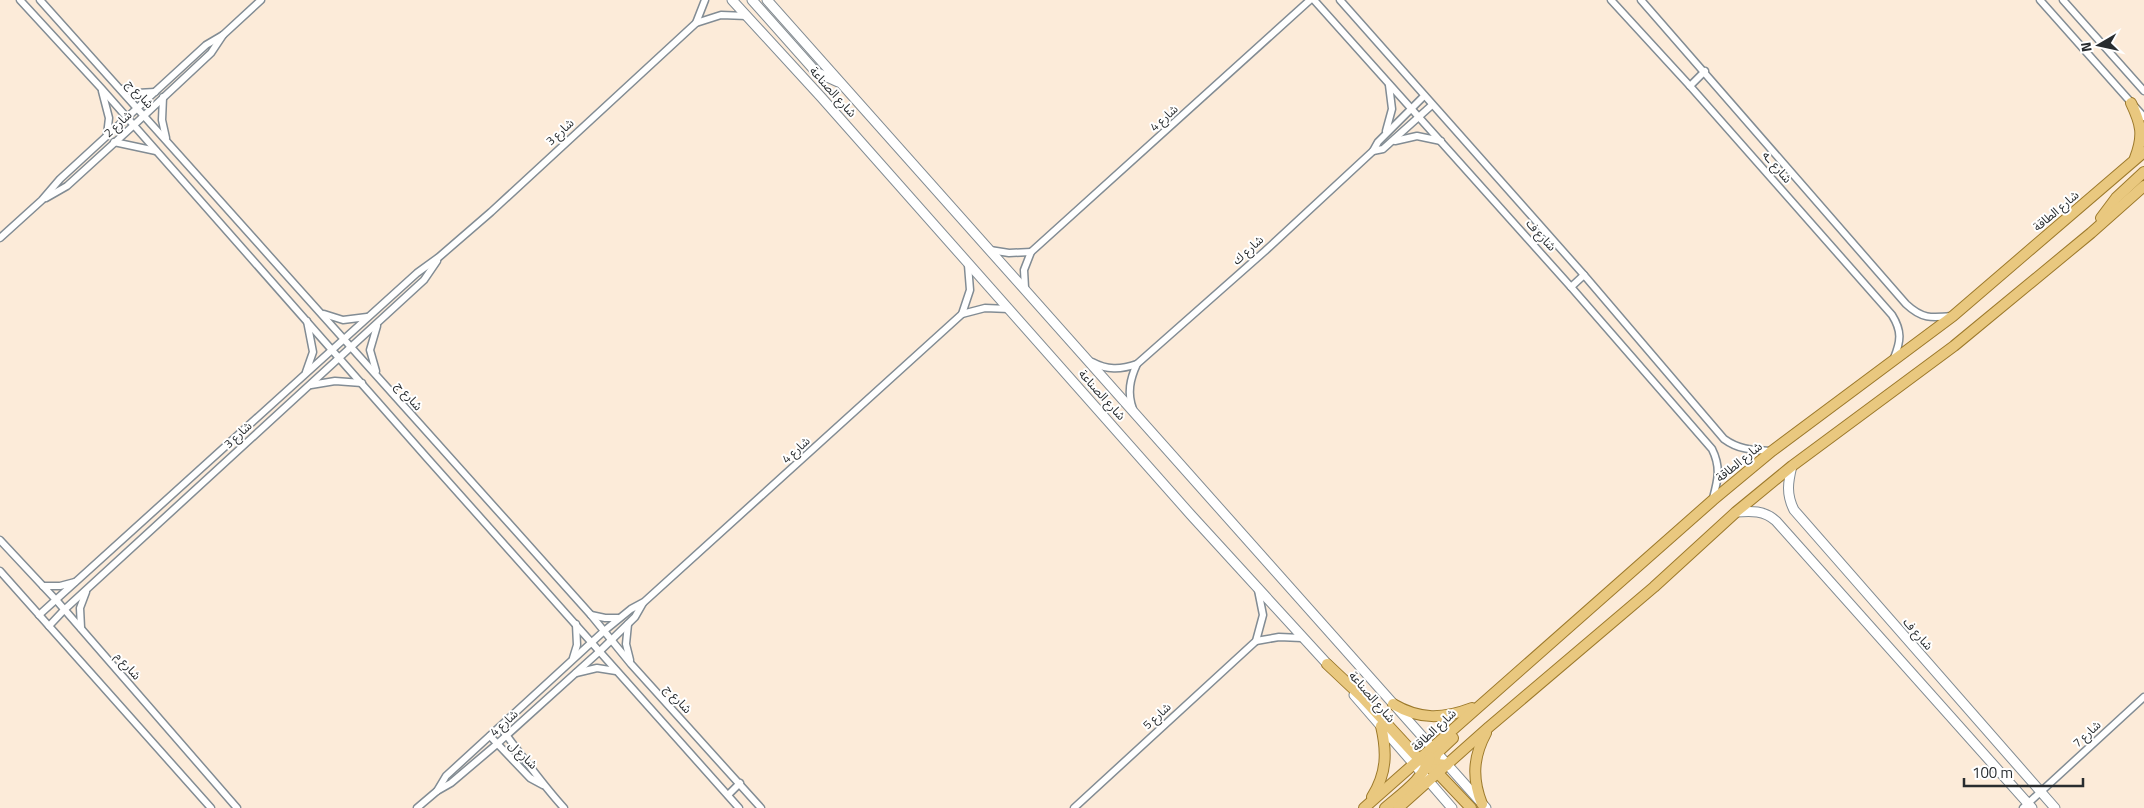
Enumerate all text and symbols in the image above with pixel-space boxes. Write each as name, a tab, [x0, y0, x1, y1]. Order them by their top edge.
north arrow	[2074, 20, 2124, 70]
text: N	[2075, 41, 2097, 54]
street label: شارع الصناعة	[805, 62, 861, 121]
street label: شارع ج	[122, 75, 159, 113]
street label: شارع 4	[1145, 100, 1182, 136]
street label: شارع 2	[99, 106, 136, 142]
street label: شارع 3	[541, 114, 578, 150]
street label: شارع ـه	[1758, 146, 1797, 187]
street label: شارع الطاقة	[2028, 186, 2083, 236]
street label: شارع ف	[1522, 214, 1561, 255]
street label: شارع ك	[1228, 230, 1268, 269]
street label: شارع الصناعة	[1074, 365, 1130, 424]
street label: شارع ج	[391, 377, 428, 415]
street label: شارع 3	[219, 417, 256, 453]
street label: شارع 4	[777, 432, 814, 468]
street label: شارع الطاقة	[1711, 437, 1766, 486]
street label: شارع ف	[1899, 613, 1938, 654]
street label: شارع م	[111, 647, 146, 684]
street label: شارع الصناعة	[1345, 667, 1400, 727]
street label: شارع ج	[660, 680, 697, 718]
street label: شارع 5	[1138, 698, 1175, 734]
street label: شارع الطاقة	[1407, 704, 1460, 755]
street label: شارع 4	[485, 705, 522, 741]
street label: شارع 7	[2068, 716, 2105, 752]
street label: شارع ل	[504, 736, 542, 773]
scale bar	[1964, 756, 2083, 788]
text: 100 m	[1972, 761, 2013, 784]

